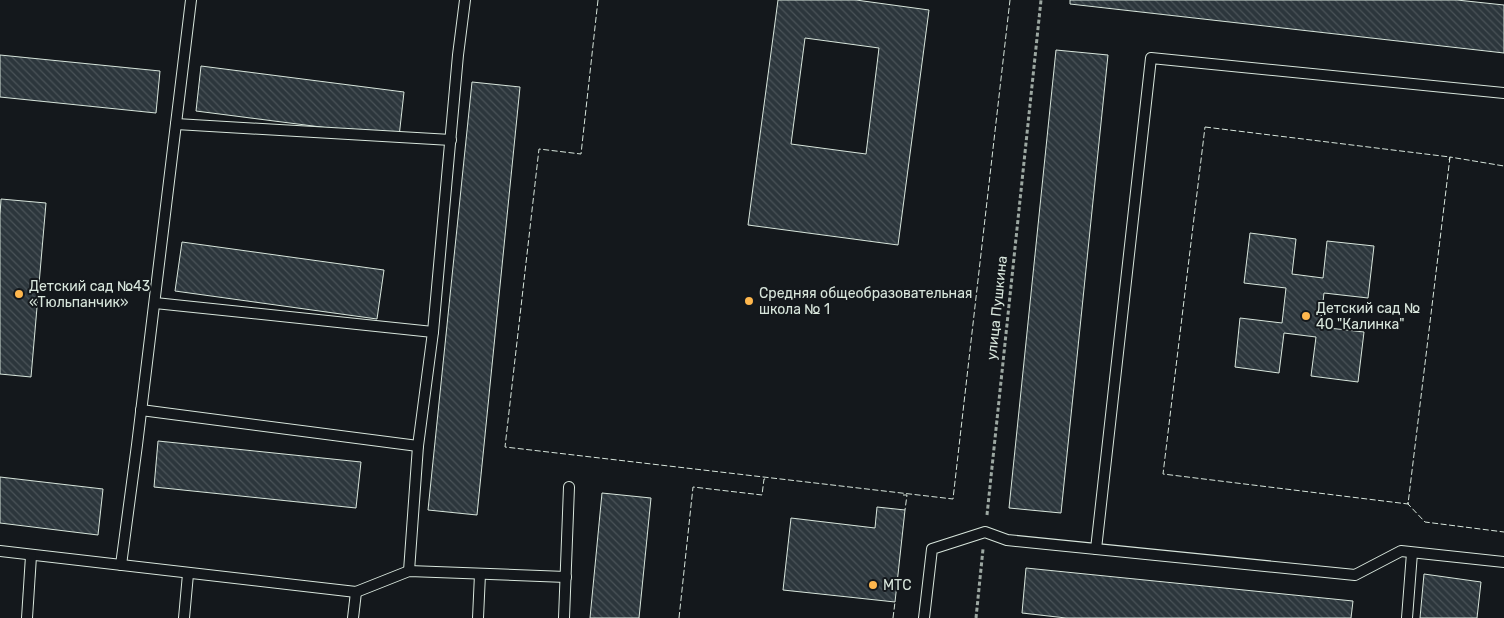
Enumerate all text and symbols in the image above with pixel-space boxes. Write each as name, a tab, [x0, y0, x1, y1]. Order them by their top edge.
street label: улица Пушкина	[983, 255, 1011, 361]
place label: Детский сад №43 «Тюльпанчик»	[29, 278, 150, 311]
place label: Средняя общеобразовательная школа № 1	[759, 285, 973, 318]
marker: Детский сад №43 «Тюльпанчик»	[13, 288, 25, 300]
marker: Средняя общеобразовательная школа № 1	[743, 295, 755, 307]
place label: Детский сад № 40 "Калинка"	[1316, 300, 1420, 333]
marker: Детский сад № 40 "Калинка"	[1300, 310, 1312, 322]
place label: МТС	[883, 577, 912, 594]
marker: МТС	[867, 579, 879, 591]

